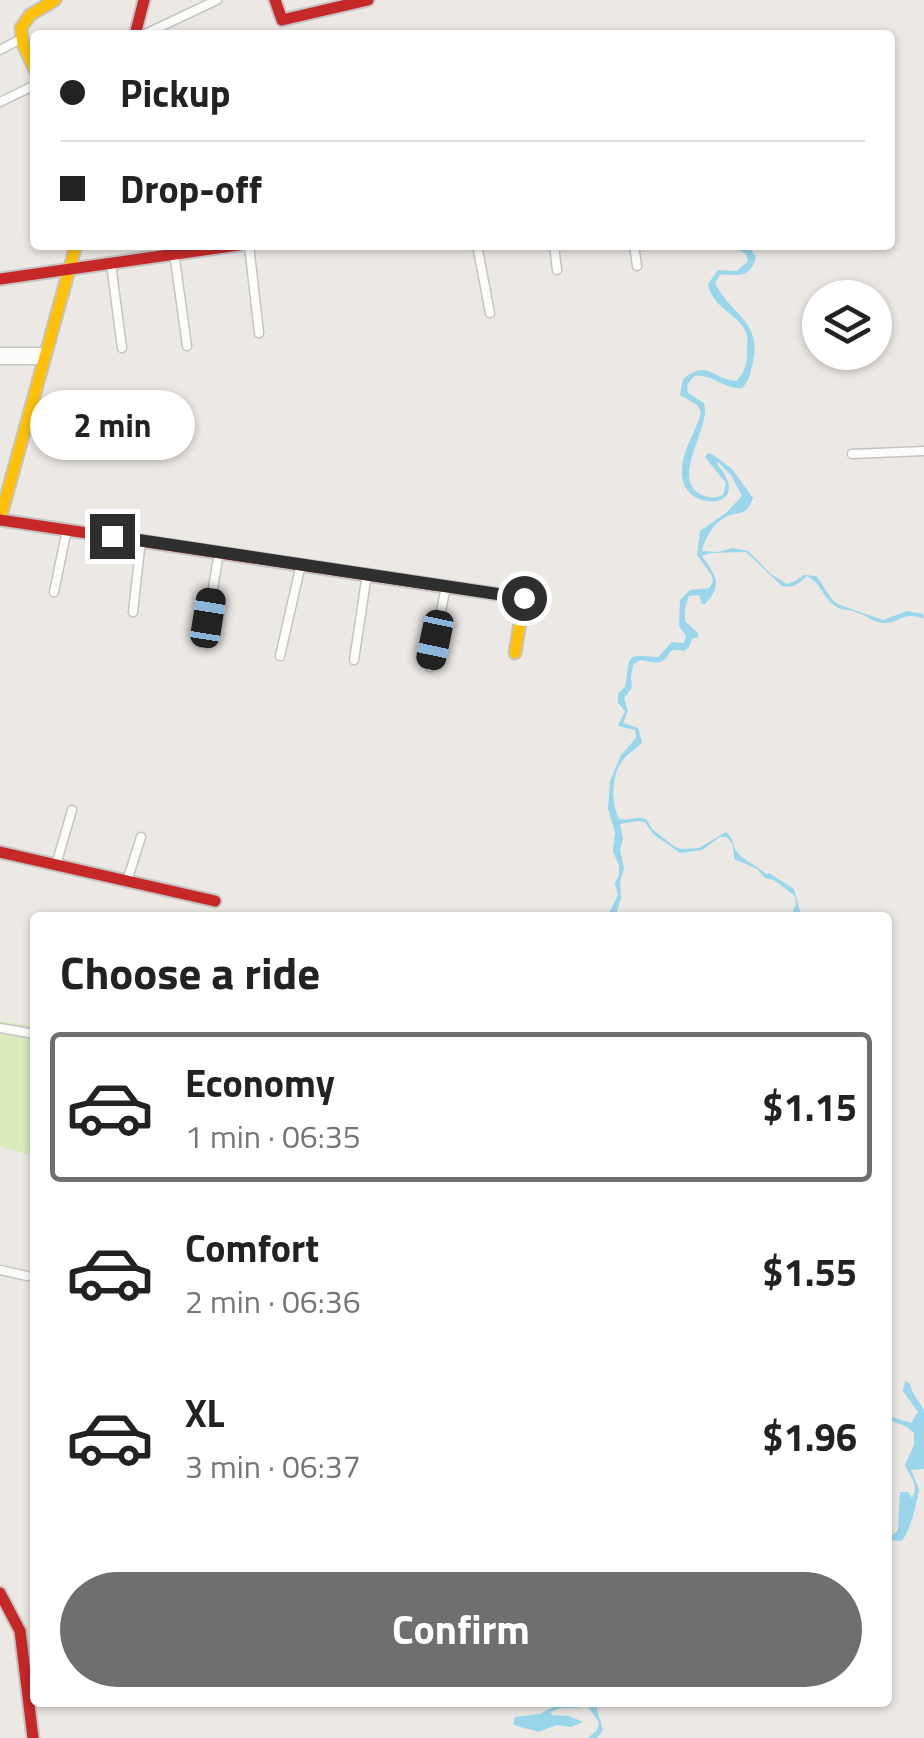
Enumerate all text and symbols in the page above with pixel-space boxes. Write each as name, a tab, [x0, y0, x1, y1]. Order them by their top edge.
text: Pickup	[120, 64, 230, 122]
text: Drop-off	[120, 160, 262, 218]
map controls	[802, 280, 892, 370]
button: layers	[802, 280, 892, 370]
callout: 2 min	[29, 391, 194, 461]
text: 2 min	[74, 401, 151, 449]
route end	[90, 514, 135, 559]
route start	[502, 576, 547, 621]
car	[188, 586, 228, 650]
car	[414, 608, 456, 672]
text: Choose a ride	[60, 938, 320, 1006]
text: Economy	[185, 1054, 335, 1112]
icon: car	[65, 1062, 155, 1152]
text: $1.15	[762, 1078, 857, 1136]
text: 1 min · 06:35	[185, 1112, 361, 1160]
text: Comfort	[185, 1219, 319, 1277]
icon: car	[65, 1227, 155, 1317]
text: $1.55	[762, 1243, 857, 1301]
text: 2 min · 06:36	[185, 1277, 361, 1325]
text: XL	[185, 1384, 225, 1442]
icon: car	[65, 1392, 155, 1482]
text: $1.96	[762, 1408, 857, 1466]
text: 3 min · 06:37	[185, 1442, 361, 1490]
button: Confirm	[60, 1572, 862, 1687]

